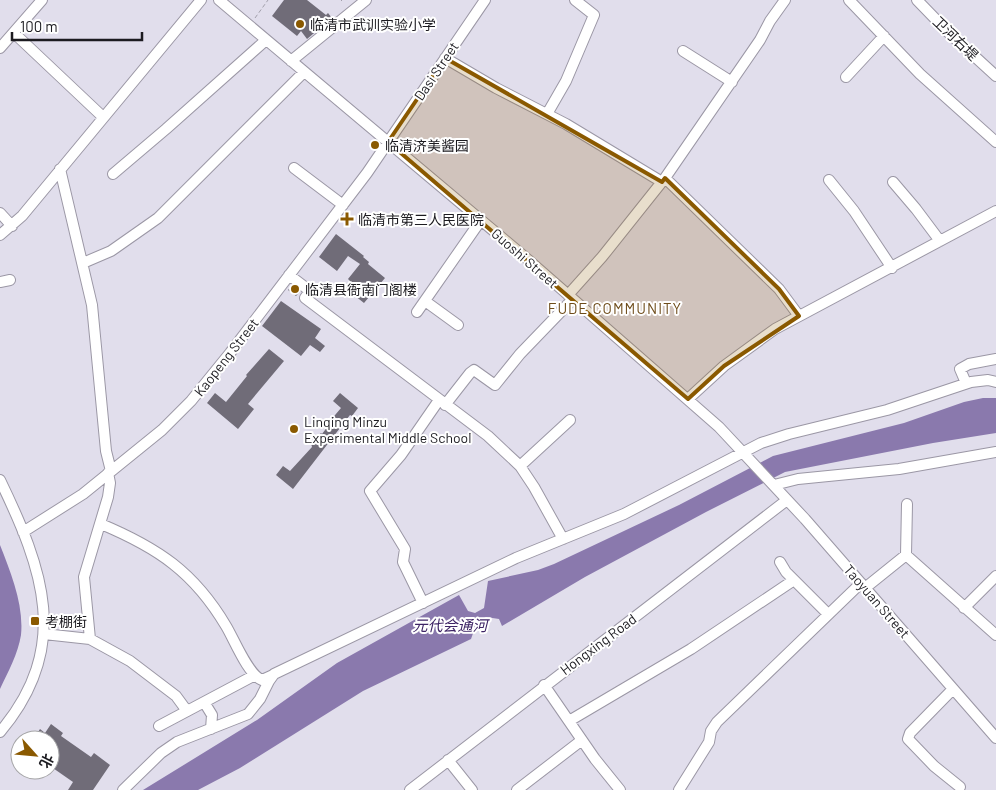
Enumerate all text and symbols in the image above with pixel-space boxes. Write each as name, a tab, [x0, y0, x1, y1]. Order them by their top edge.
scale bar	[12, 10, 142, 42]
street label: 卫河右堤	[930, 12, 982, 64]
place label: 临清市武训实验小学	[310, 16, 436, 33]
text: 100 m	[20, 17, 58, 35]
marker: 临清市武训实验小学	[294, 18, 306, 30]
street label: Dasi Street	[410, 38, 462, 104]
place label: 临清济美酱园	[385, 137, 469, 154]
marker: 临清济美酱园	[369, 139, 381, 151]
place label: 临清市第三人民医院	[358, 211, 484, 228]
marker: 临清市第三人民医院	[340, 212, 354, 226]
street label: Guoshi Street	[488, 224, 562, 292]
place label: 临清县衙南门阁楼	[305, 281, 417, 298]
marker: 临清县衙南门阁楼	[289, 283, 301, 295]
district label: FUDE COMMUNITY	[548, 299, 682, 317]
street label: Kaopeng Street	[190, 315, 262, 399]
place label: Linqing Minzu Experimental Middle School	[304, 413, 471, 446]
marker: Linqing Minzu Experimental Middle School	[288, 423, 300, 435]
street label: Taoyuan Street	[840, 561, 914, 641]
street label: Hongxing Road	[557, 610, 639, 678]
place label: 考棚街	[45, 613, 87, 630]
marker: 考棚街	[29, 615, 41, 627]
water label: 元代会通河	[412, 616, 490, 634]
north arrow	[10, 730, 60, 780]
text: 北	[36, 751, 58, 771]

